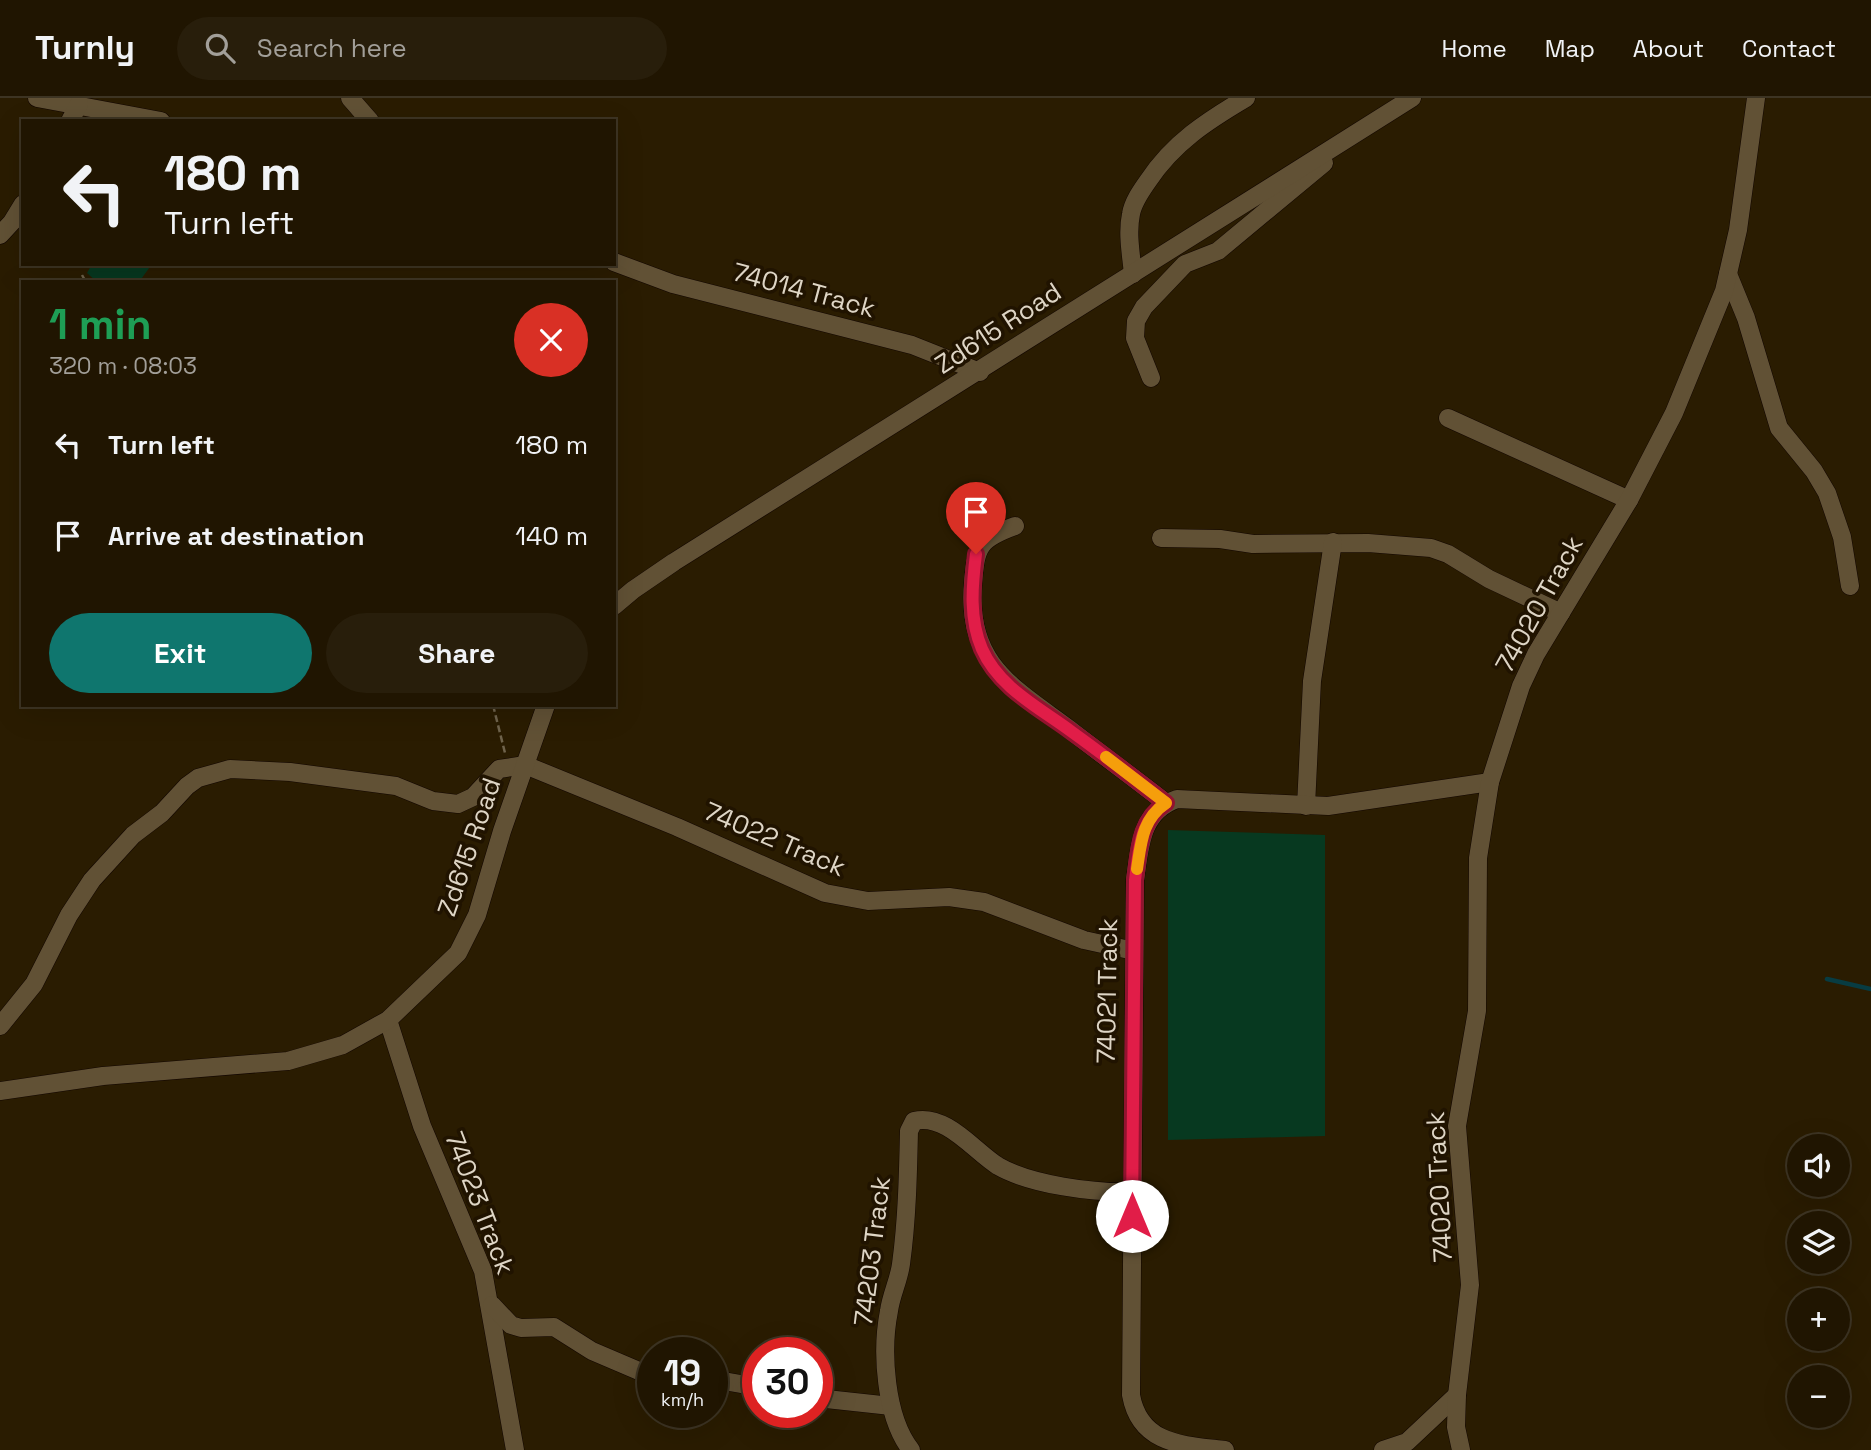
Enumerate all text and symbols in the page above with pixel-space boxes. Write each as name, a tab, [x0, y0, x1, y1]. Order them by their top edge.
search box	[177, 17, 667, 80]
text: Turnly	[35, 27, 135, 69]
icon: search	[201, 29, 239, 67]
text: Search here	[257, 31, 407, 65]
text: Home	[1441, 33, 1507, 64]
text: Map	[1545, 33, 1595, 64]
text: About	[1633, 33, 1704, 64]
text: Contact	[1742, 33, 1836, 64]
text: 180 m	[164, 142, 302, 204]
icon: left	[49, 147, 140, 238]
text: Turn left	[164, 203, 294, 243]
street label: 74014 Track	[729, 255, 879, 325]
street label: Zd615 Road	[928, 274, 1068, 382]
text: 1 min	[49, 298, 152, 351]
button: close	[514, 303, 588, 377]
text: 320 m · 08:03	[49, 351, 197, 381]
icon: left	[49, 426, 87, 464]
text: Turn left	[108, 428, 215, 462]
text: 180 m	[515, 428, 588, 462]
pin	[946, 482, 1006, 554]
icon: arrive	[957, 493, 995, 531]
icon: arrive	[49, 517, 87, 555]
text: Arrive at destination	[108, 519, 365, 553]
text: 140 m	[515, 519, 588, 553]
street label: 74020 Track	[1487, 530, 1591, 678]
button: Exit	[49, 613, 312, 693]
button: Share	[326, 613, 588, 693]
street label: Zd615 Road	[429, 773, 509, 921]
street label: 74022 Track	[699, 794, 851, 884]
street label: 74021 Track	[1089, 918, 1125, 1064]
street label: 74020 Track	[1418, 1111, 1460, 1263]
street label: 74023 Track	[437, 1127, 523, 1279]
map controls	[1787, 1134, 1850, 1428]
button: sound	[1787, 1134, 1850, 1197]
street label: 74203 Track	[846, 1174, 898, 1328]
position arrow	[1095, 1179, 1169, 1253]
button: layers	[1787, 1211, 1850, 1274]
button: +	[1787, 1288, 1850, 1351]
speed limit sign: 30	[742, 1337, 833, 1428]
text: 19	[664, 1351, 701, 1395]
button: −	[1787, 1365, 1850, 1428]
text: km/h	[661, 1388, 704, 1411]

